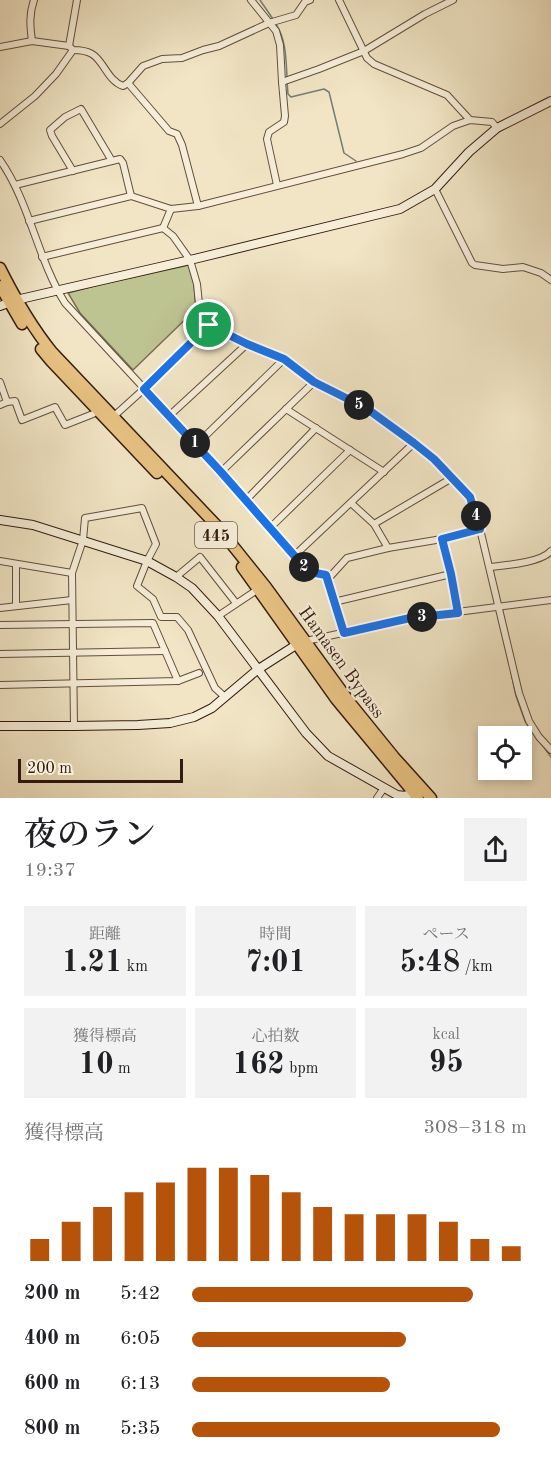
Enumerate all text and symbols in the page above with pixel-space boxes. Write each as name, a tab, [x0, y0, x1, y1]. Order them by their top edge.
pin	[183, 299, 234, 350]
icon: arrive	[192, 308, 225, 341]
pin: 5	[344, 390, 374, 420]
text: 5	[354, 397, 364, 413]
pin: 1	[180, 428, 210, 458]
text: 1	[190, 435, 200, 451]
pin: 4	[461, 501, 491, 531]
text: 4	[471, 508, 481, 524]
road number: 445	[195, 522, 237, 548]
pin: 2	[289, 552, 319, 582]
text: 2	[299, 559, 309, 575]
pin: 3	[407, 602, 437, 632]
street label: Hamasen Bypass	[295, 604, 388, 722]
text: 3	[417, 609, 427, 625]
map controls	[478, 726, 532, 780]
button: locate	[478, 726, 532, 780]
scale bar	[18, 756, 183, 784]
text: 200 m	[27, 761, 72, 777]
button: share	[464, 818, 527, 881]
text: 夜のラン	[24, 820, 156, 853]
text: 19:37	[24, 861, 76, 881]
text: 距離	[89, 927, 121, 943]
text: 時間	[259, 927, 292, 943]
text: ペース	[423, 927, 470, 943]
text: 1.21	[62, 948, 122, 978]
text: 7:01	[245, 948, 306, 978]
text: 5:48	[400, 948, 460, 978]
text: km	[122, 959, 148, 975]
text: /km	[460, 959, 493, 975]
text: kcal	[432, 1027, 460, 1043]
text: 獲得標高	[73, 1029, 137, 1045]
text: 心拍数	[251, 1029, 300, 1045]
text: 95	[429, 1048, 464, 1078]
text: 10	[79, 1050, 114, 1080]
text: 162	[233, 1050, 285, 1080]
text: m	[114, 1061, 131, 1077]
text: bpm	[285, 1061, 318, 1077]
text: 308–318 m	[424, 1118, 527, 1138]
text: 獲得標高	[24, 1124, 104, 1144]
text: 200 m	[24, 1284, 80, 1304]
text: 5:42	[120, 1284, 160, 1304]
text: 400 m	[24, 1329, 80, 1349]
text: 6:05	[120, 1329, 160, 1349]
text: 600 m	[24, 1374, 80, 1394]
text: 6:13	[120, 1374, 160, 1394]
text: 800 m	[24, 1419, 80, 1439]
text: 5:35	[120, 1419, 160, 1439]

